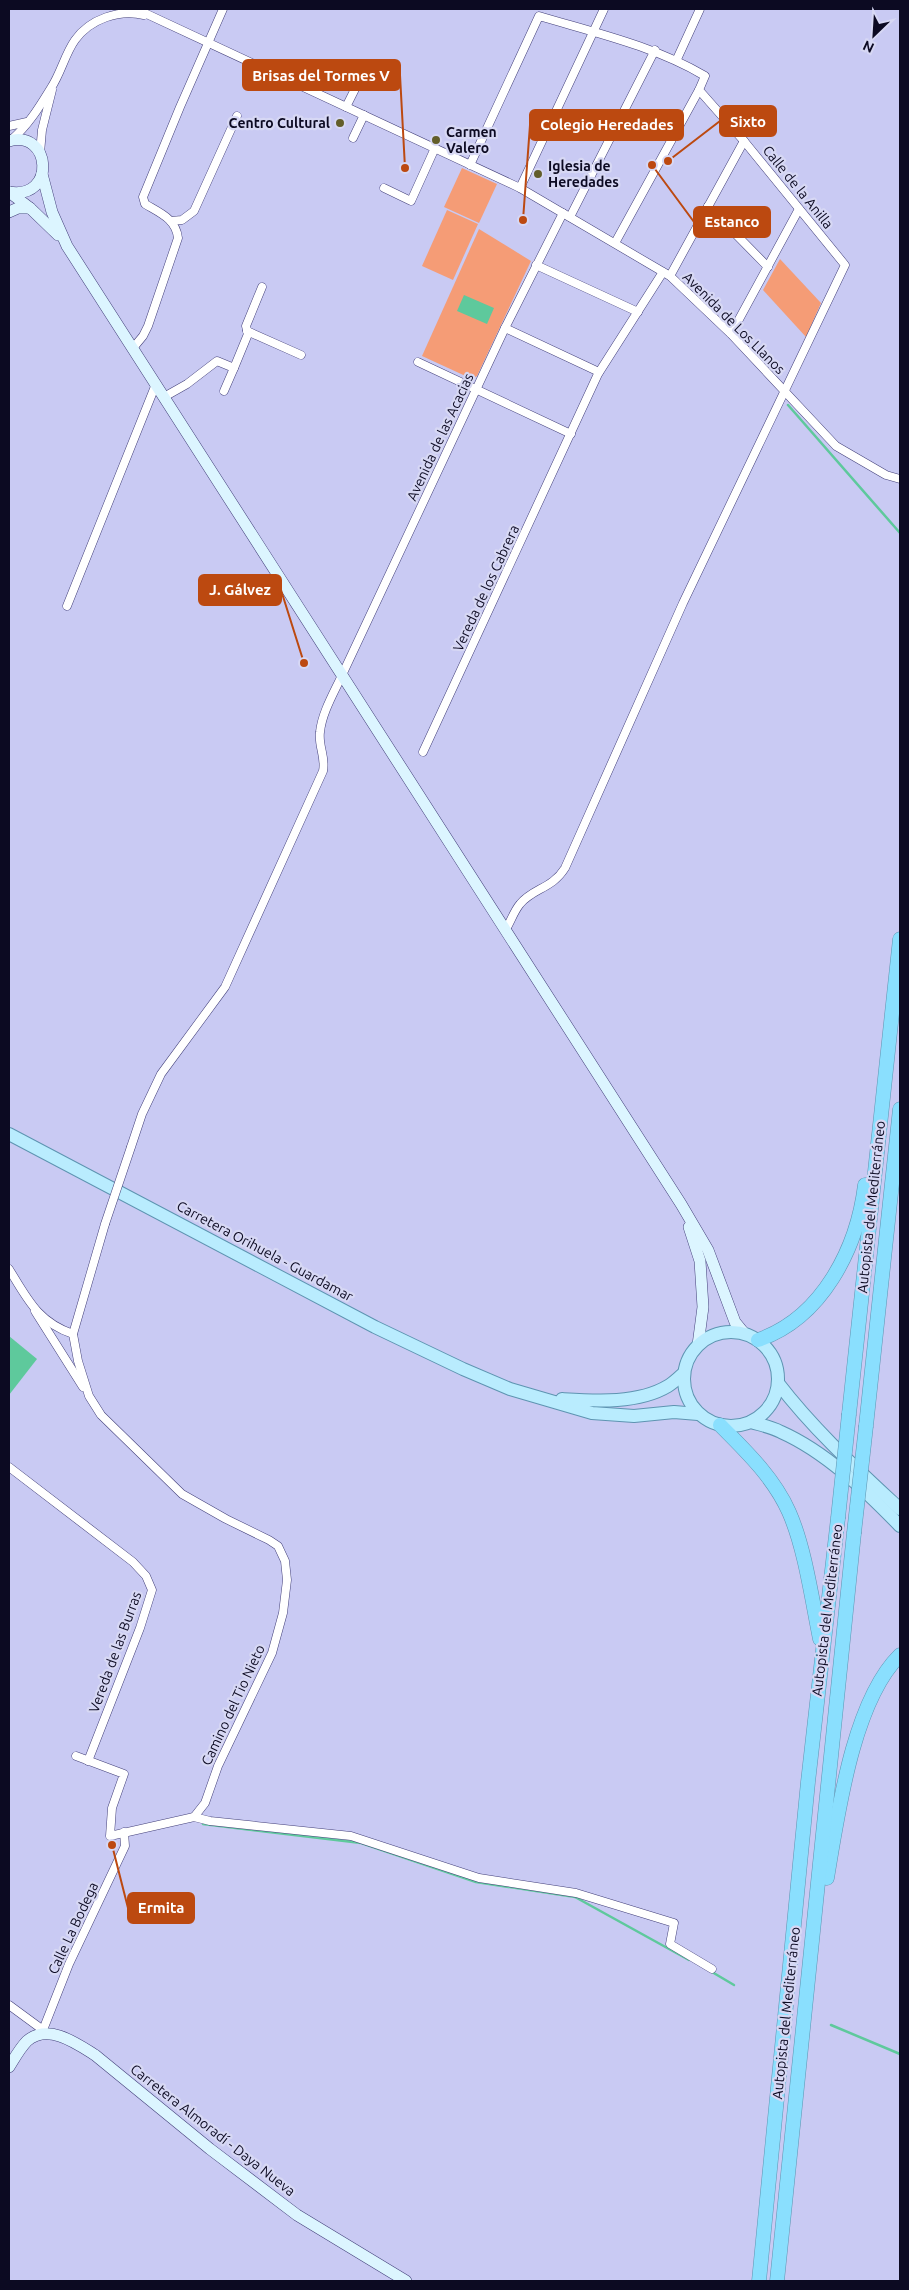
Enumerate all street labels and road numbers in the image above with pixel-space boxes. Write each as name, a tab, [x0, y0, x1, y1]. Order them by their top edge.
street label: Calle de la Anilla	[760, 142, 836, 232]
street label: Avenida de Los Llanos	[680, 269, 788, 377]
street label: Avenida de las Acacias	[403, 371, 477, 503]
street label: Vereda de los Cabrera	[450, 522, 522, 654]
street label: Autopista del Mediterráneo	[854, 1120, 888, 1294]
street label: Carretera Orihuela - Guardamar	[174, 1198, 357, 1305]
street label: Autopista del Mediterráneo	[808, 1523, 846, 1697]
street label: Vereda de las Burras	[86, 1589, 144, 1715]
street label: Camino del Tio Nieto	[198, 1642, 268, 1768]
street label: Calle La Bodega	[45, 1879, 101, 1977]
street label: Autopista del Mediterráneo	[769, 1926, 803, 2100]
street label: Carretera Almoradí - Daya Nueva	[127, 2061, 299, 2199]

